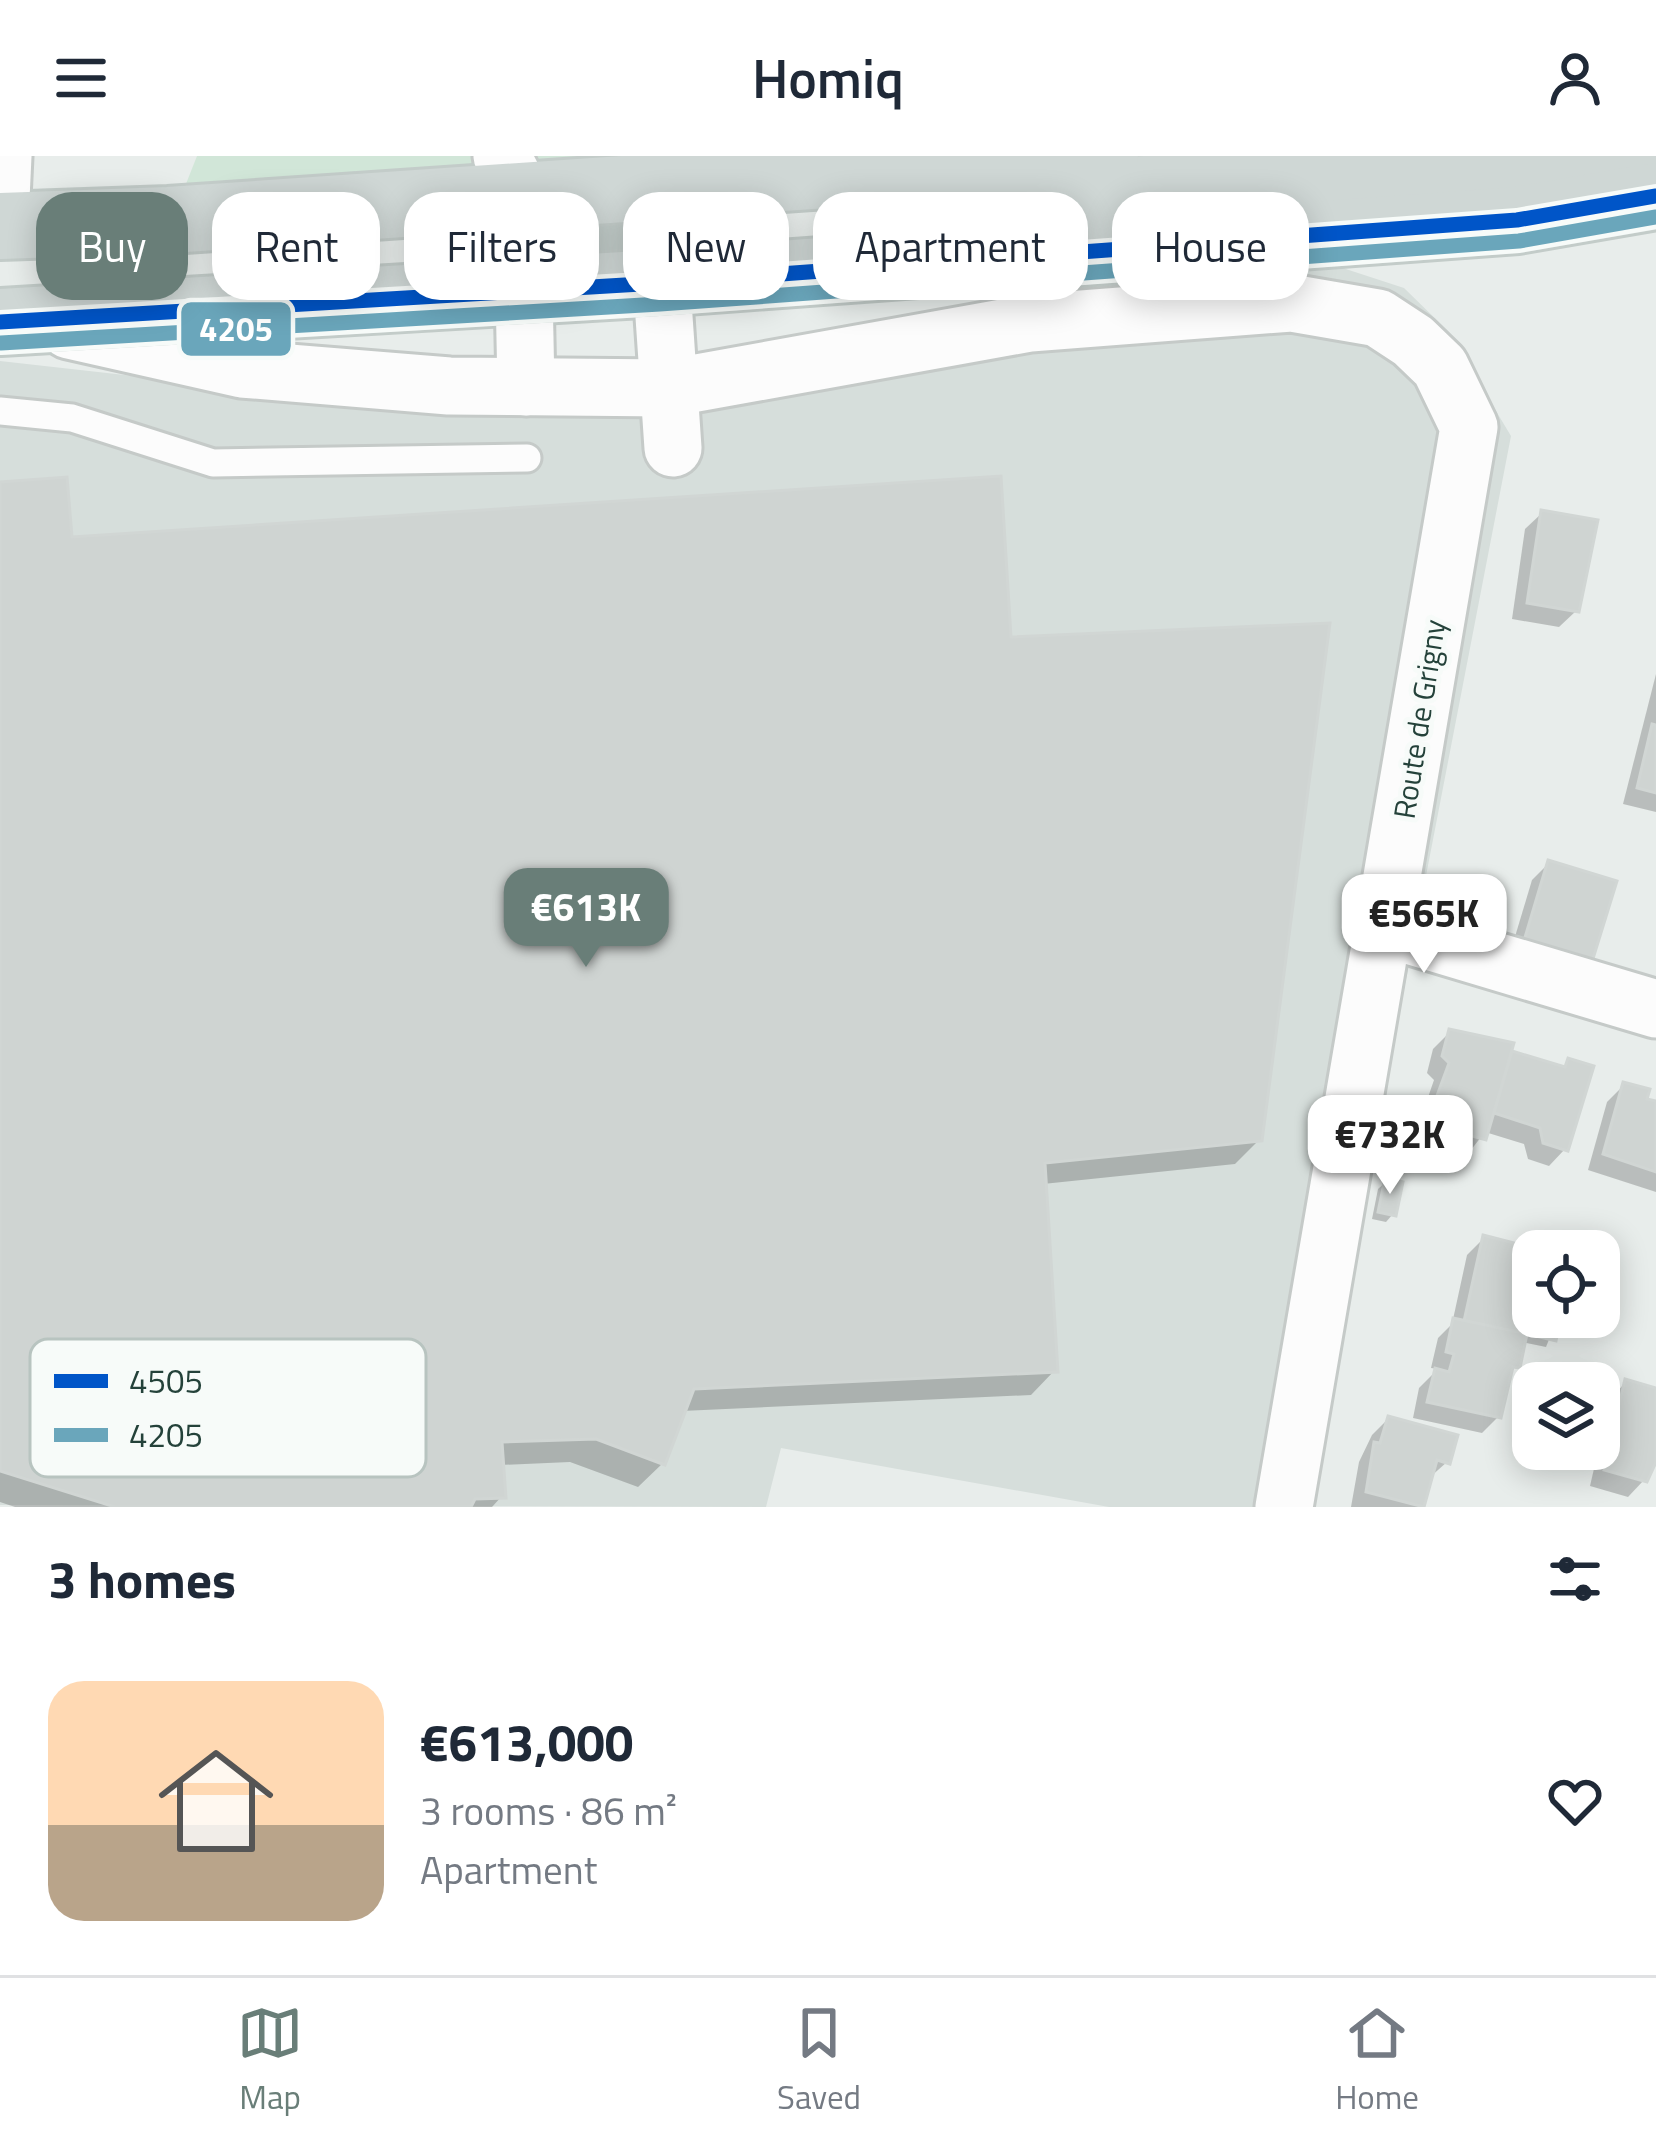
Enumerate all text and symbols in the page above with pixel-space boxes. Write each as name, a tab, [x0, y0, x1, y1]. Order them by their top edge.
text: Homiq	[752, 37, 904, 119]
icon: menu	[48, 45, 114, 111]
icon: person	[1542, 45, 1608, 111]
chip: Buy	[36, 192, 188, 300]
chip: Rent	[212, 192, 380, 300]
chip: Filters	[404, 192, 599, 300]
chip: New	[623, 192, 789, 300]
chip: Apartment	[813, 192, 1088, 300]
chip: House	[1112, 192, 1309, 300]
line badge: 4205	[179, 300, 293, 358]
text: 4205	[199, 304, 273, 354]
street label: Route de Grigny	[1381, 616, 1457, 822]
pin: €613K	[502, 868, 670, 970]
pin: €565K	[1340, 874, 1508, 976]
text: €613K	[531, 877, 641, 936]
text: €565K	[1369, 883, 1479, 942]
pin: €732K	[1306, 1095, 1474, 1197]
text: €732K	[1335, 1104, 1445, 1163]
map controls	[1512, 1230, 1620, 1470]
button: locate	[1512, 1230, 1620, 1338]
legend	[30, 1339, 426, 1477]
text: 4505	[129, 1356, 203, 1406]
button: layers	[1512, 1362, 1620, 1470]
text: 4205	[129, 1410, 203, 1460]
text: 3 homes	[48, 1540, 236, 1618]
icon: filters	[1542, 1546, 1608, 1612]
text: €613,000	[420, 1703, 633, 1781]
icon: home	[144, 1729, 288, 1873]
icon: heart	[1542, 1768, 1608, 1834]
text: 3 rooms · 86 m²	[420, 1781, 677, 1840]
text: Apartment	[420, 1840, 597, 1899]
tab: Map	[237, 2000, 303, 2122]
tab: Saved	[777, 2000, 861, 2122]
tab: Home	[1335, 2000, 1419, 2122]

